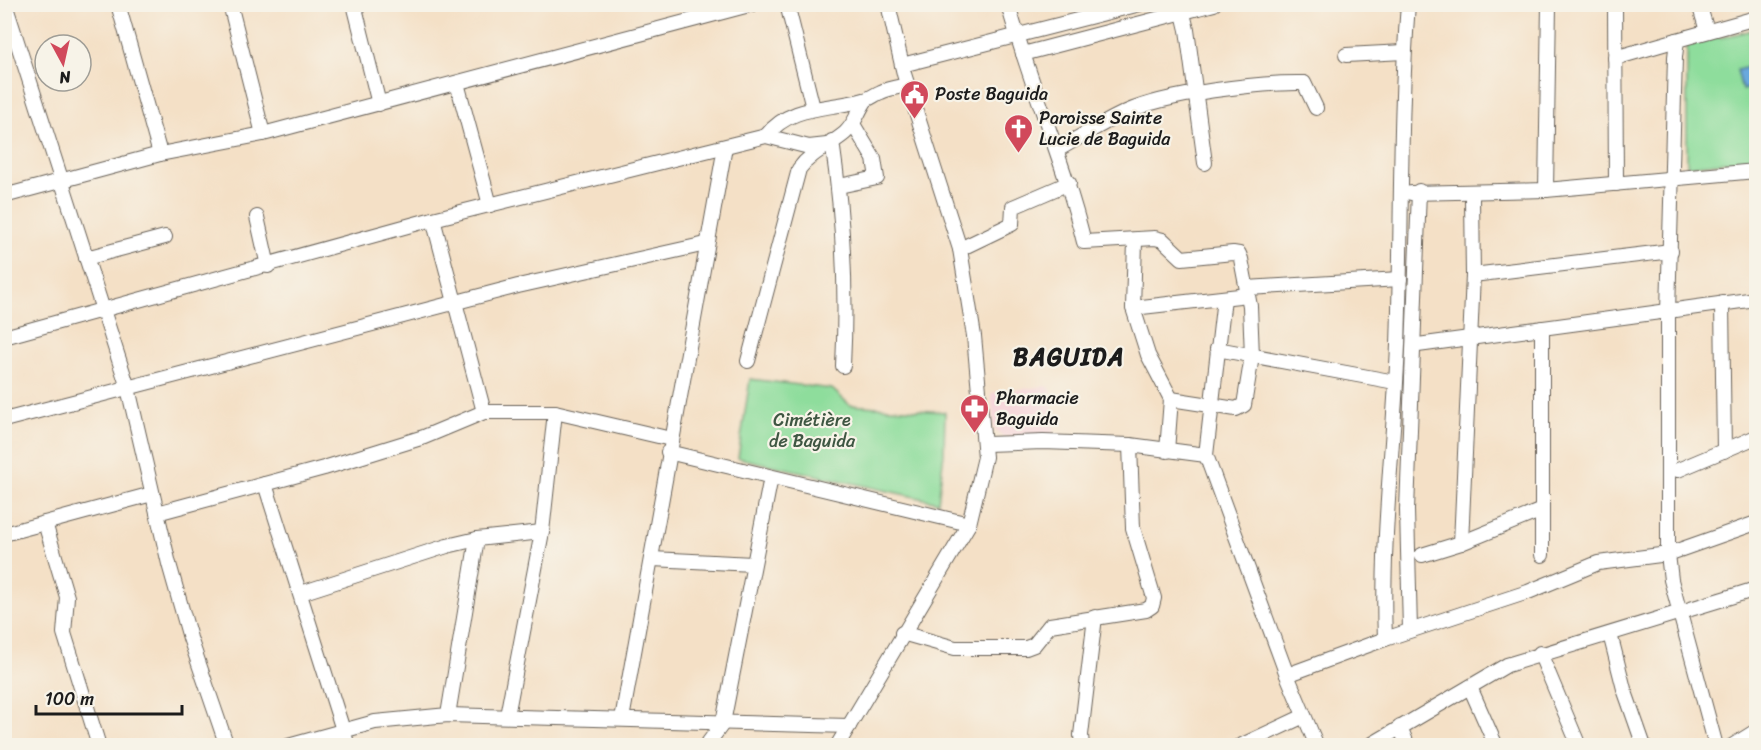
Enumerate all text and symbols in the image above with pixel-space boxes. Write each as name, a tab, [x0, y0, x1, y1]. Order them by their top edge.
north arrow	[33, 33, 93, 93]
text: N	[57, 62, 74, 93]
public building icon: Poste Baguida	[898, 78, 930, 120]
place label: Poste Baguida	[935, 78, 1048, 110]
place label: Paroisse Sainte Lucie de Baguida	[1039, 102, 1171, 155]
church icon: Paroisse Sainte Lucie de Baguida	[1002, 112, 1034, 154]
district label: BAGUIDA	[1013, 336, 1125, 378]
place label: Pharmacie Baguida	[996, 382, 1079, 435]
pharmacy icon: Pharmacie Baguida	[959, 392, 991, 434]
park label: Cimétière de Baguida	[769, 404, 856, 457]
scale bar	[36, 678, 182, 716]
text: 100 m	[45, 683, 94, 715]

